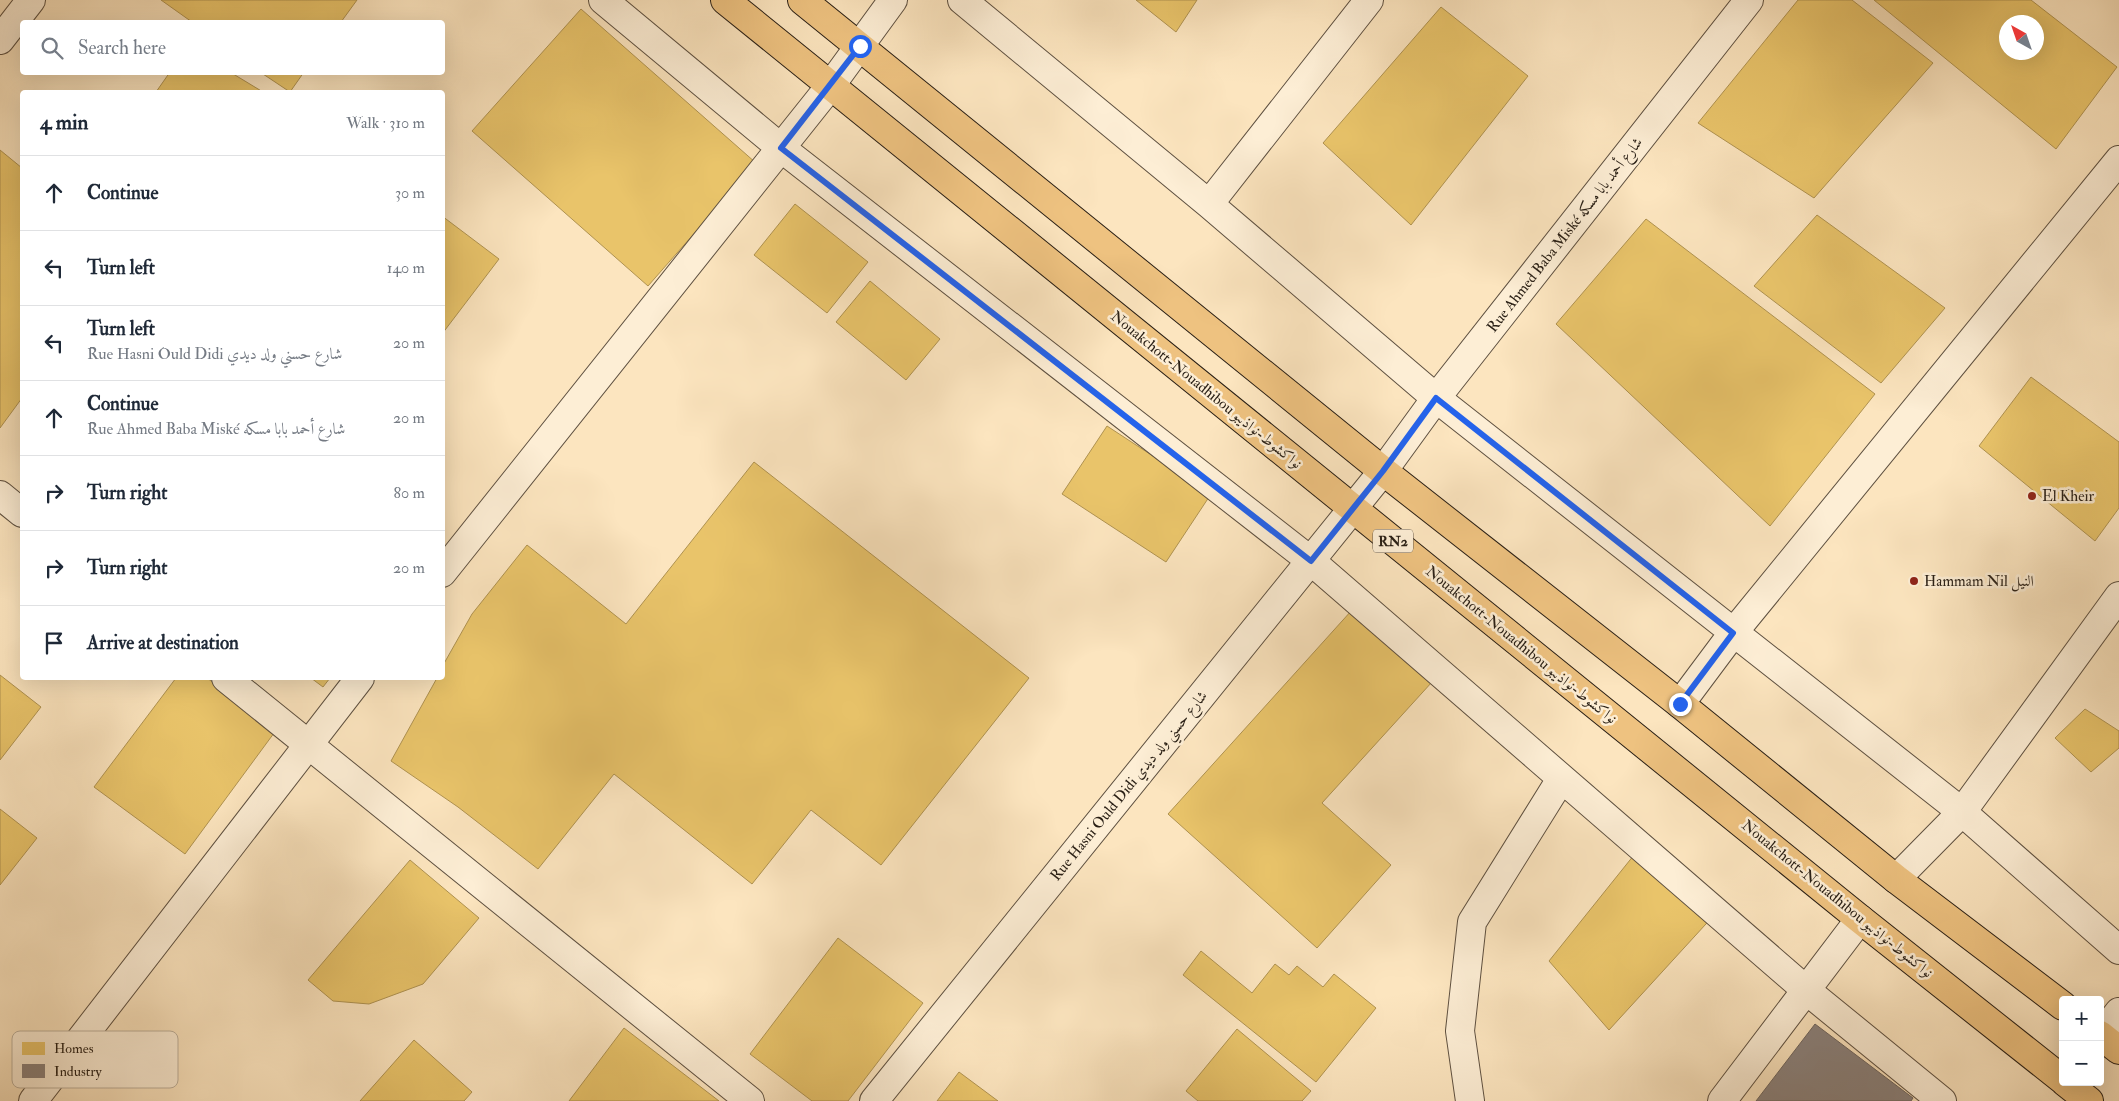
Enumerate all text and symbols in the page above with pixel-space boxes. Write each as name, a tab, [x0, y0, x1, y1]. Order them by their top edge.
north arrow	[1999, 15, 2044, 60]
search box	[20, 20, 445, 75]
icon: search	[38, 34, 66, 62]
route start	[849, 35, 872, 58]
text: Search here	[78, 36, 166, 60]
text: 4 min	[40, 109, 88, 136]
text: Walk · 310 m	[346, 113, 425, 133]
street label: Rue Ahmed Baba Miské شارع أحمد بابا مسكه	[1481, 132, 1649, 338]
icon: ahead	[40, 179, 68, 207]
text: Continue	[87, 181, 158, 205]
text: 30 m	[395, 183, 425, 203]
icon: left	[40, 254, 68, 282]
text: Turn left	[87, 256, 155, 280]
text: 140 m	[387, 258, 425, 278]
street label: Nouakchott-Nouadhibou نواكشوط-نواذيبو	[1107, 307, 1306, 473]
text: Turn left	[87, 317, 155, 341]
icon: left	[40, 329, 68, 357]
text: 20 m	[393, 333, 425, 353]
text: Rue Hasni Ould Didi شارع حسني ولد ديدي	[87, 344, 342, 364]
text: Continue	[87, 392, 158, 416]
icon: ahead	[40, 404, 68, 432]
text: 20 m	[393, 408, 425, 428]
text: Rue Ahmed Baba Miské شارع أحمد بابا مسكه	[87, 419, 345, 439]
icon: right	[40, 479, 68, 507]
text: Turn right	[87, 481, 167, 505]
text: 80 m	[394, 483, 425, 503]
place label: El Kheir	[2042, 487, 2094, 506]
marker: El Kheir	[2026, 490, 2038, 502]
road number: RN2	[1373, 530, 1413, 552]
icon: right	[40, 554, 68, 582]
text: Turn right	[87, 556, 167, 580]
text: 20 m	[393, 558, 425, 578]
street label: Nouakchott-Nouadhibou نواكشوط-نواذيبو	[1422, 562, 1621, 728]
place label: Hammam Nil النيل	[1924, 572, 2034, 592]
marker: Hammam Nil النيل	[1908, 575, 1920, 587]
icon: arrive	[40, 629, 68, 657]
text: Arrive at destination	[87, 631, 239, 655]
street label: Rue Hasni Ould Didi شارع حسني ولد ديدي	[1046, 687, 1215, 888]
route end	[1669, 693, 1692, 716]
street label: Nouakchott-Nouadhibou نواكشوط-نواذيبو	[1738, 816, 1937, 982]
map controls	[2059, 996, 2104, 1086]
button: +	[2059, 996, 2104, 1041]
legend	[12, 1031, 178, 1088]
text: Homes	[54, 1040, 94, 1057]
button: −	[2059, 1041, 2104, 1086]
text: Industry	[54, 1063, 103, 1081]

